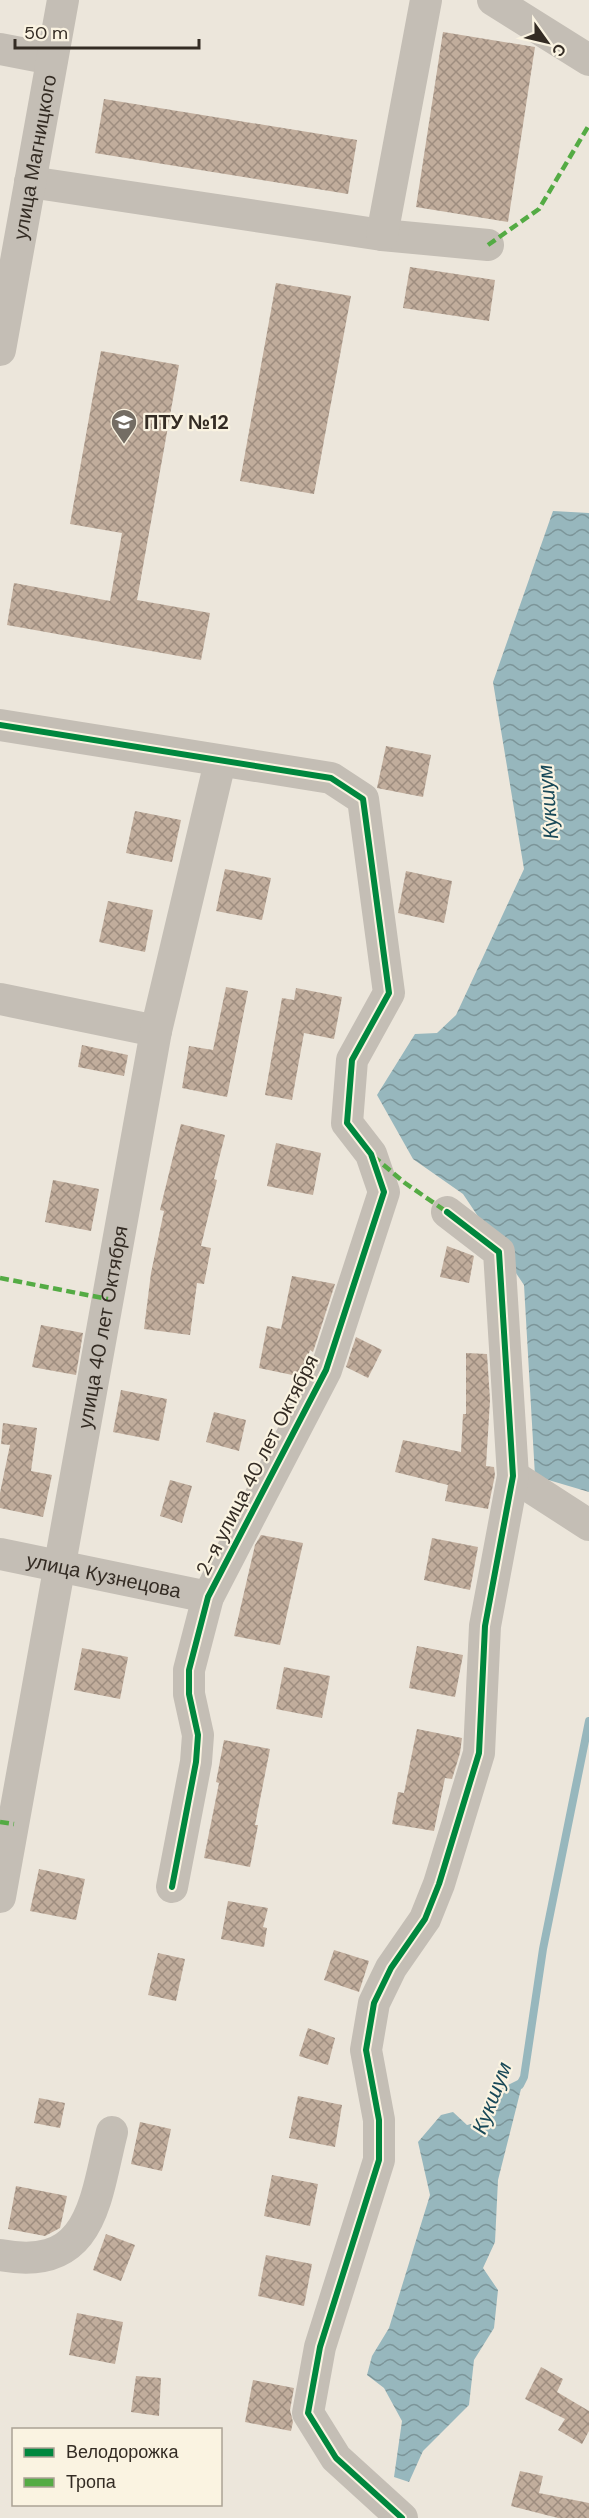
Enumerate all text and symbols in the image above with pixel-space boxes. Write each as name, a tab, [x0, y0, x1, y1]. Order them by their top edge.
scale bar	[15, 12, 200, 50]
north arrow	[517, 12, 577, 72]
text: 50 m	[24, 21, 68, 45]
text: С	[547, 39, 571, 61]
street label: улица Магницкого	[7, 72, 62, 242]
school or university icon: ПТУ №12	[109, 407, 139, 445]
place label: ПТУ №12	[144, 409, 229, 435]
water label: Кукшум	[531, 763, 565, 841]
street label: улица 40 лет Октября	[72, 1224, 134, 1431]
street label: 2-я улица 40 лет Октября	[190, 1350, 324, 1580]
street label: улица Кузнецова	[24, 1547, 184, 1604]
water label: Кукшум	[466, 2058, 518, 2138]
legend	[12, 2428, 222, 2506]
text: Велодорожка	[66, 2440, 179, 2464]
text: Тропа	[66, 2470, 117, 2494]

